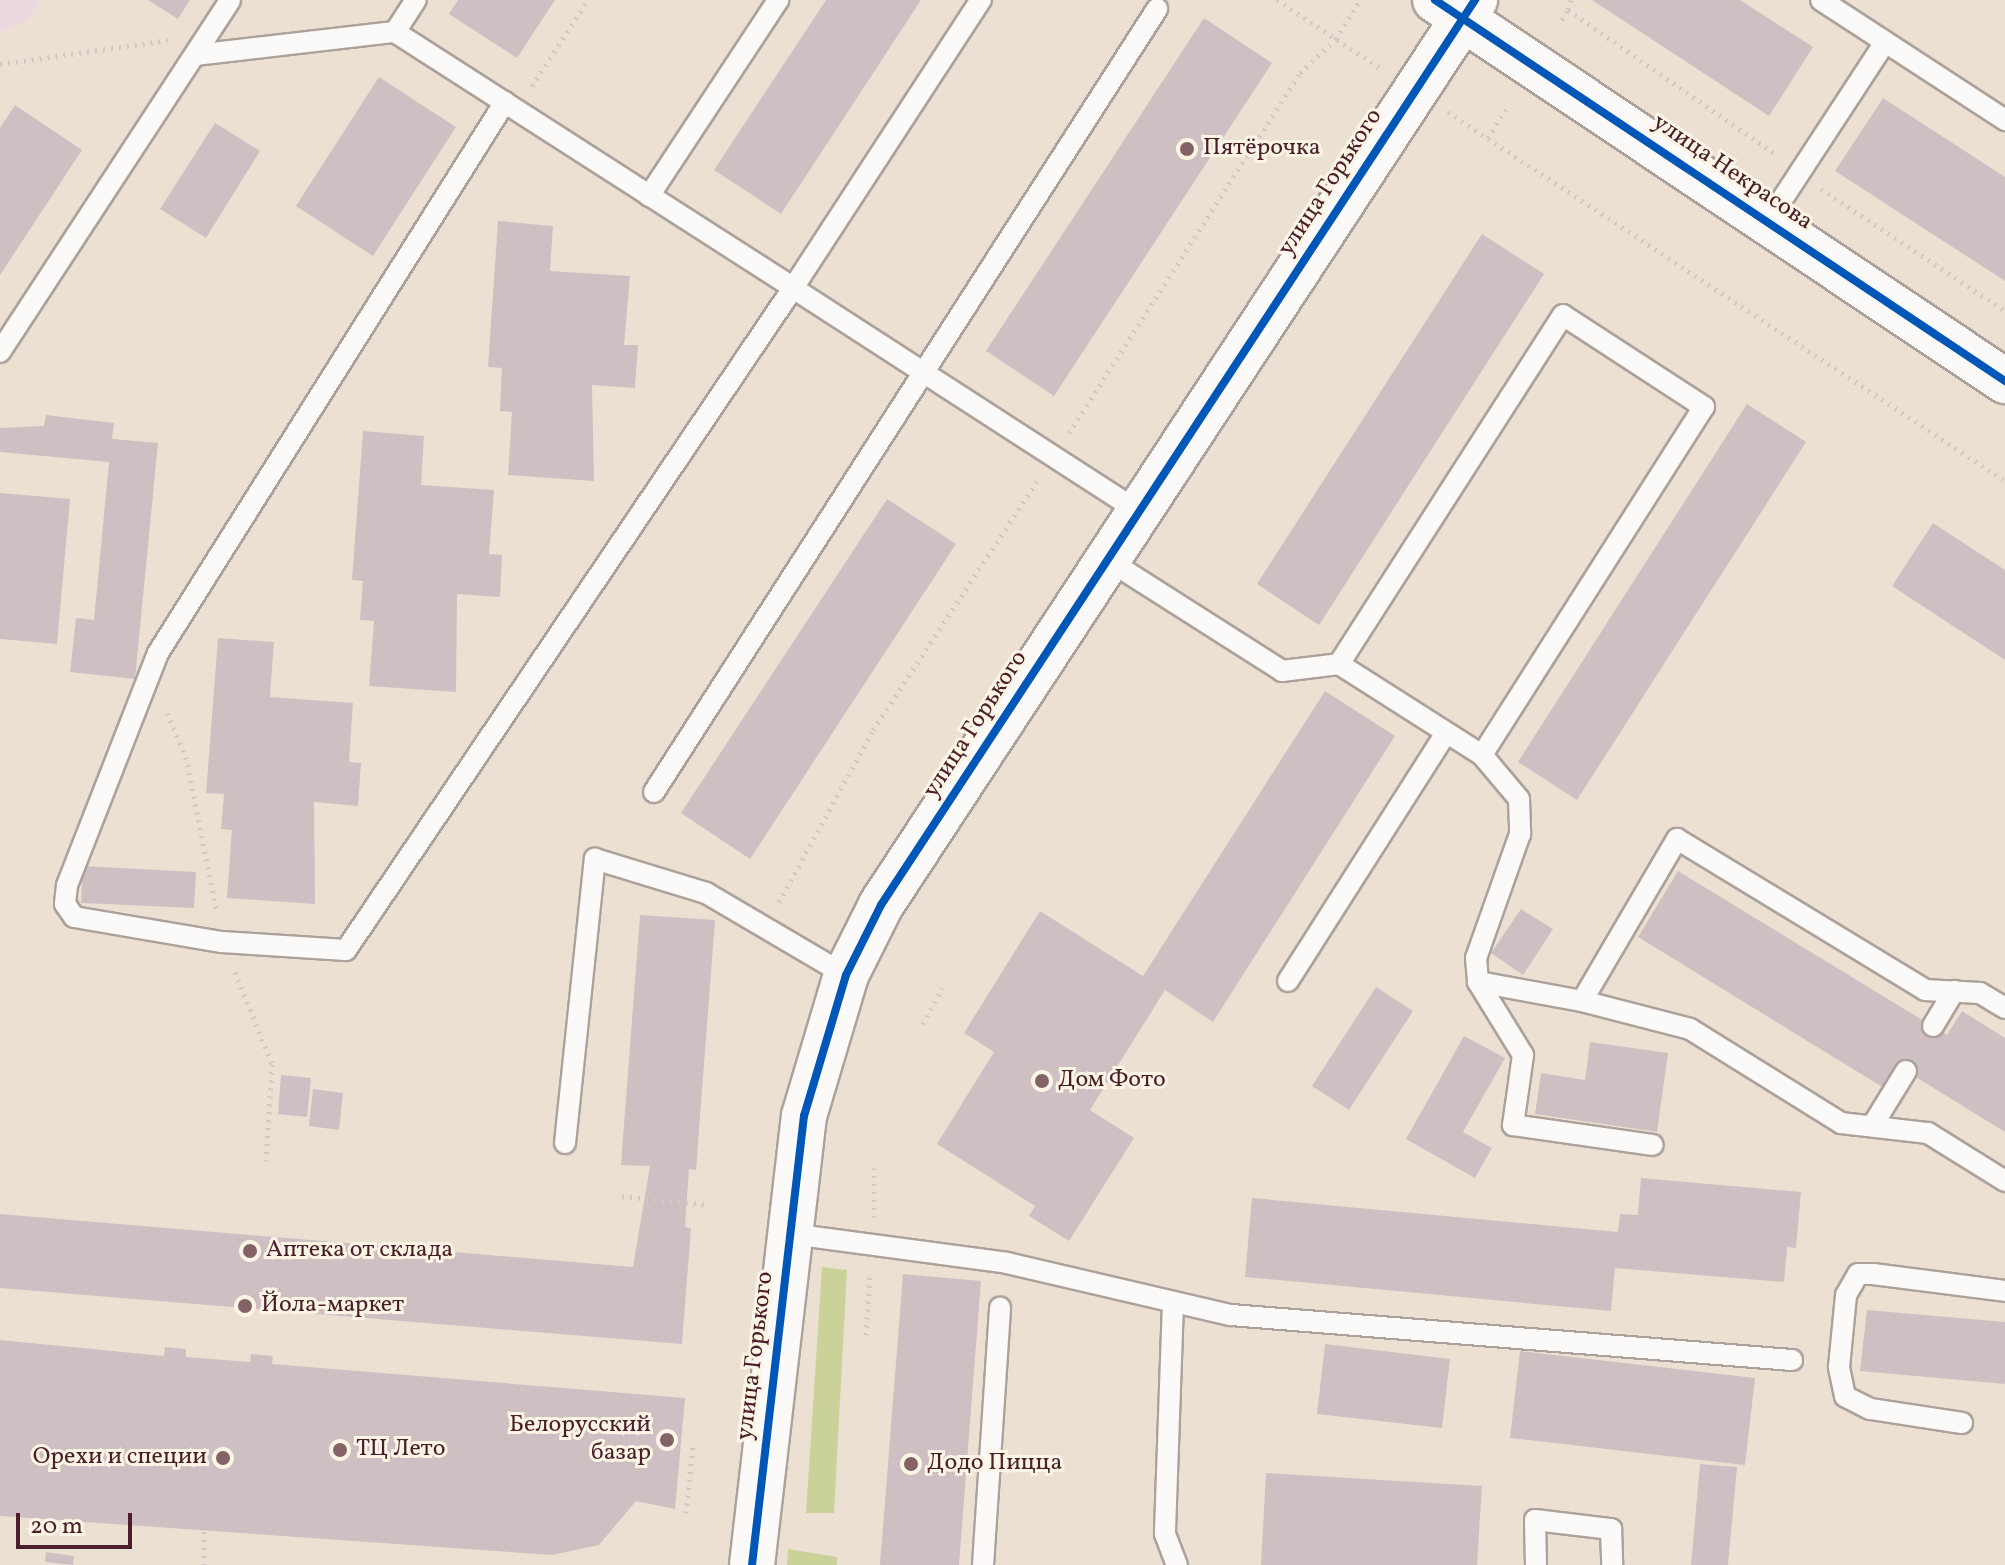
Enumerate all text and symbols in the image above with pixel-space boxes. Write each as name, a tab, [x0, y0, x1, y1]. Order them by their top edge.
street label: улица Горького	[1273, 104, 1389, 262]
street label: улица Некрасова	[1646, 109, 1818, 237]
place label: Пятёрочка	[1203, 135, 1321, 163]
marker: Пятёрочка	[1178, 140, 1196, 158]
street label: улица Горького	[918, 646, 1034, 804]
place label: Дом Фото	[1058, 1067, 1166, 1095]
marker: Дом Фото	[1033, 1072, 1051, 1090]
place label: Аптека от склада	[266, 1237, 453, 1265]
marker: Аптека от склада	[241, 1242, 259, 1260]
street label: улица Горького	[731, 1270, 781, 1442]
place label: Йола-маркет	[261, 1292, 404, 1320]
marker: Йола-маркет	[236, 1297, 254, 1315]
place label: Белорусский базар	[509, 1412, 651, 1468]
marker: Белорусский базар	[658, 1431, 676, 1449]
place label: ТЦ Лето	[356, 1436, 445, 1464]
marker: ТЦ Лето	[331, 1441, 349, 1459]
place label: Орехи и специи	[33, 1444, 207, 1472]
marker: Орехи и специи	[214, 1449, 232, 1467]
place label: Додо Пицца	[927, 1450, 1062, 1478]
marker: Додо Пицца	[902, 1455, 920, 1473]
scale bar	[20, 1497, 136, 1547]
text: 20 m	[30, 1510, 83, 1544]

